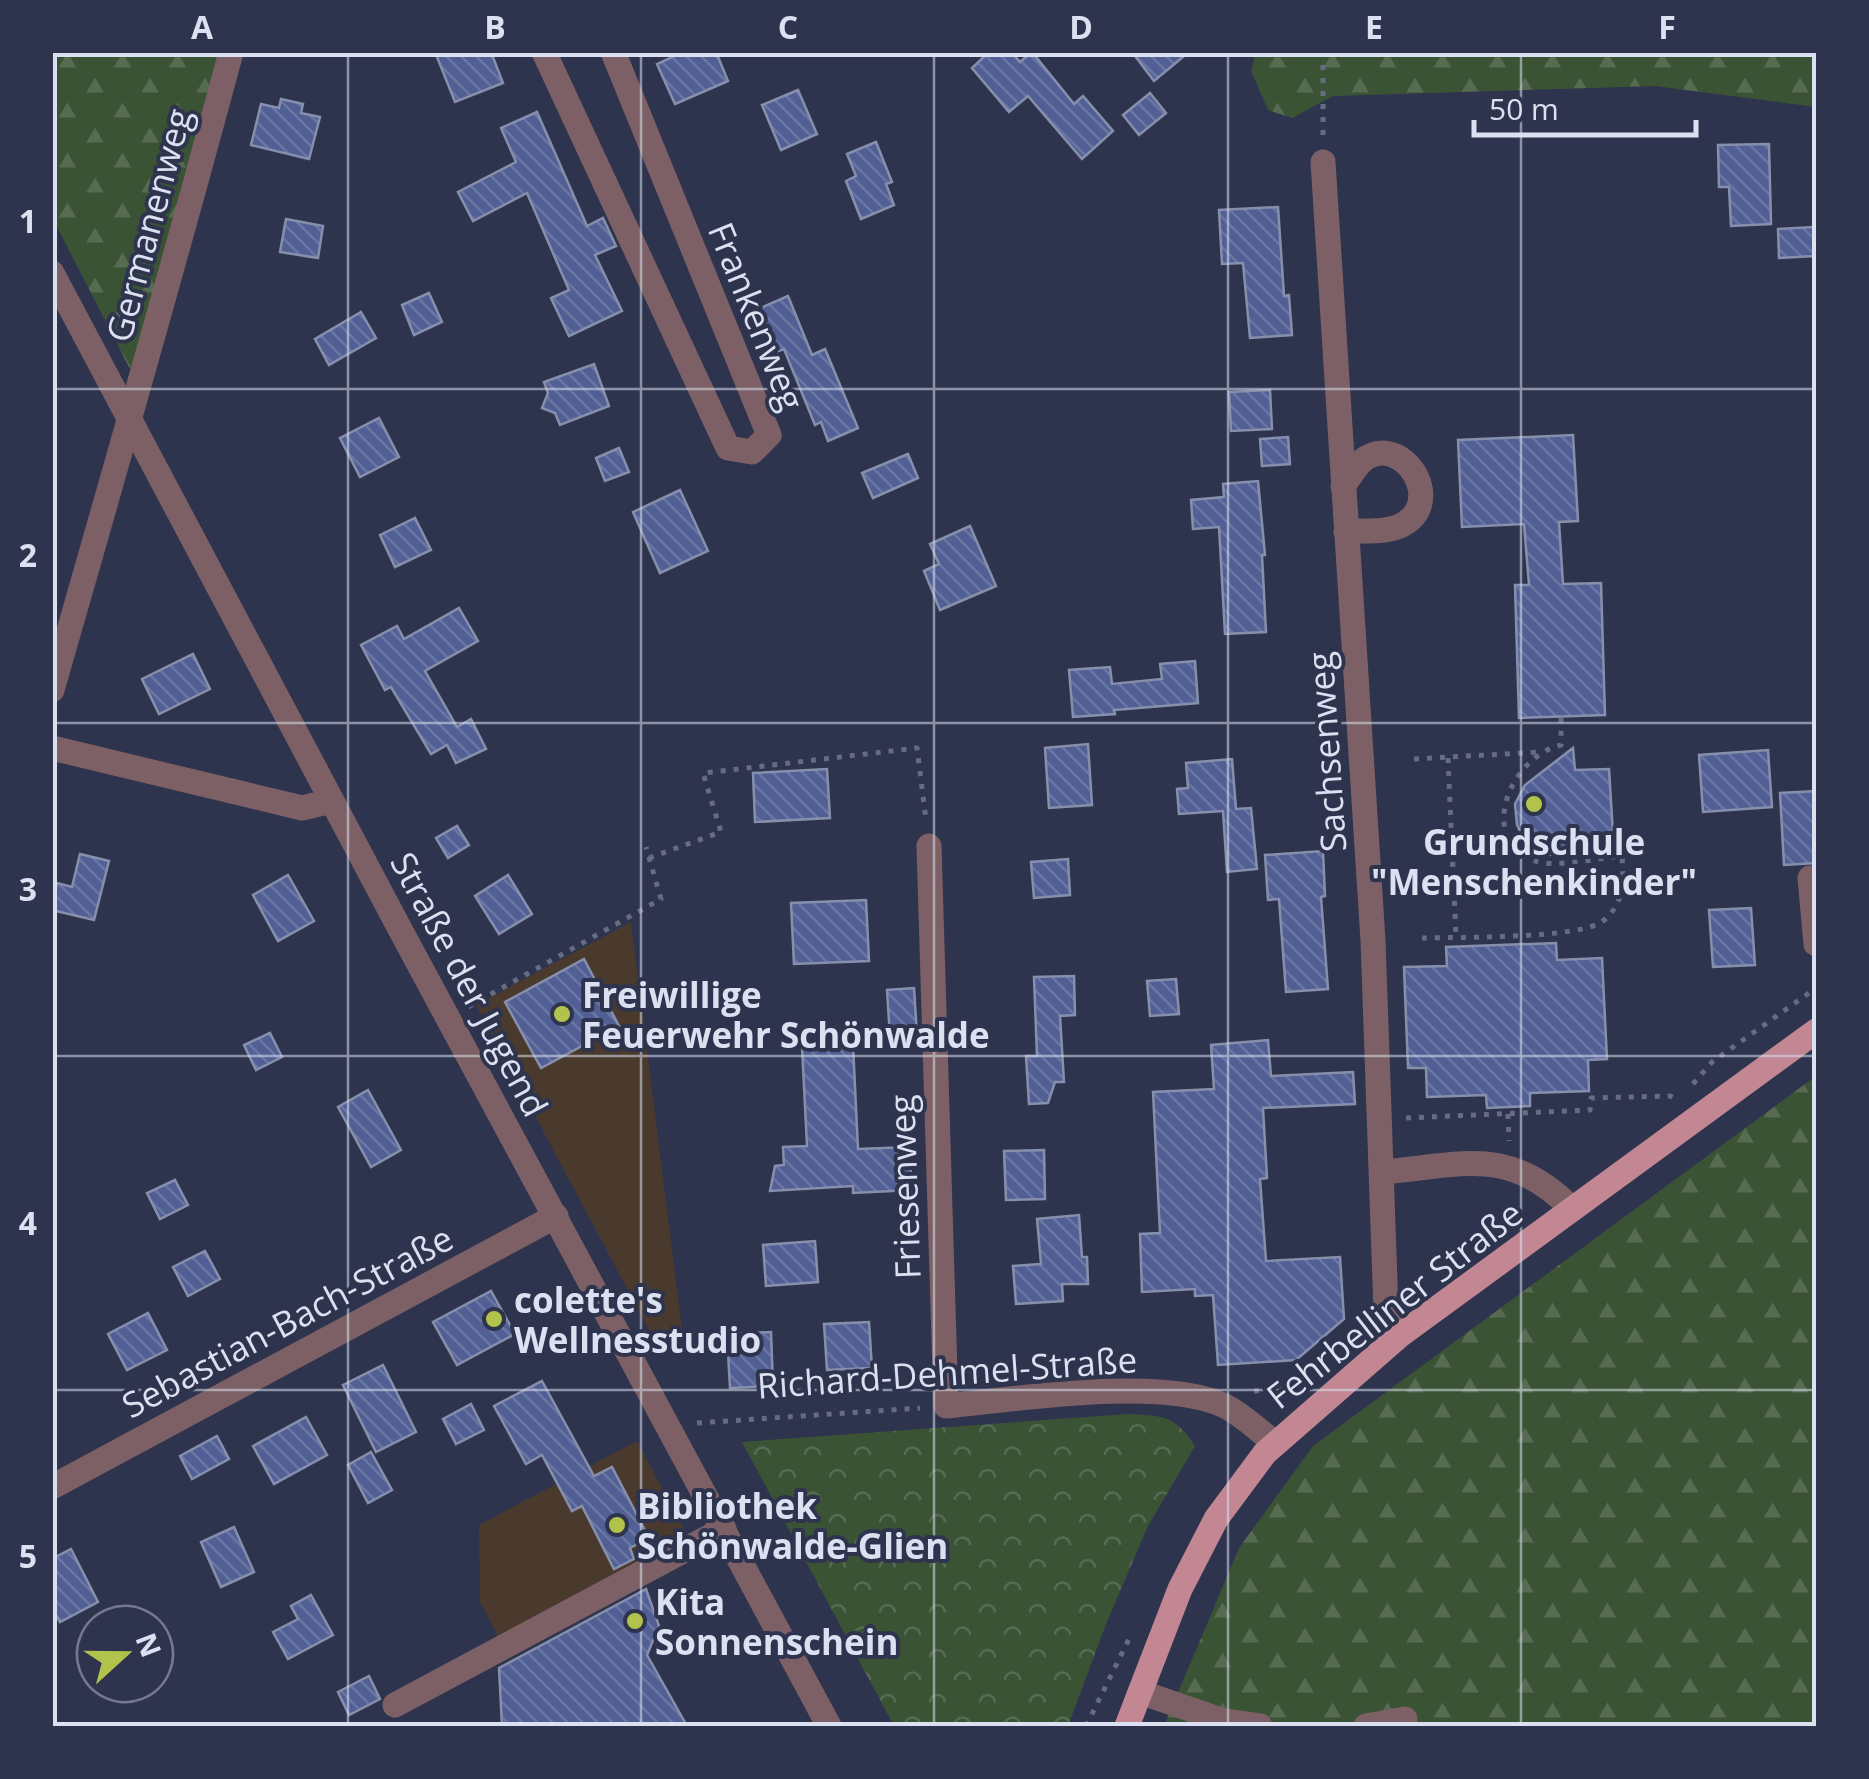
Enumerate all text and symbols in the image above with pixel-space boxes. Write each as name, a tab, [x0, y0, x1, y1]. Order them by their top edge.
text: A	[191, 5, 214, 48]
text: B	[484, 5, 506, 48]
text: C	[778, 5, 798, 48]
text: D	[1069, 5, 1093, 48]
text: E	[1365, 5, 1383, 48]
text: F	[1658, 5, 1676, 48]
scale bar	[1474, 75, 1696, 137]
text: 50 m	[1489, 88, 1559, 129]
street label: Germanenweg	[94, 103, 202, 347]
text: 1	[19, 199, 37, 242]
street label: Frankenweg	[698, 215, 816, 417]
text: 2	[19, 533, 37, 576]
street label: Sachsenweg	[1296, 650, 1356, 854]
marker: Grundschule "Menschenkinder"	[1523, 793, 1545, 815]
place label: Grundschule "Menschenkinder"	[1371, 818, 1697, 905]
street label: Straße der Jugend	[381, 844, 559, 1124]
text: 3	[19, 867, 37, 910]
place label: Freiwillige Feuerwehr Schönwalde	[582, 971, 990, 1058]
marker: Freiwillige Feuerwehr Schönwalde	[551, 1003, 573, 1025]
street label: Friesenweg	[877, 1094, 931, 1280]
street label: Fehrbelliner Straße	[1256, 1189, 1532, 1419]
text: 4	[19, 1201, 37, 1244]
street label: Sebastian-Bach-Straße	[113, 1214, 461, 1428]
place label: colette's Wellnesstudio	[514, 1276, 761, 1363]
marker: colette's Wellnesstudio	[483, 1308, 505, 1330]
street label: Richard-Dehmel-Straße	[756, 1335, 1138, 1409]
place label: Bibliothek Schönwalde-Glien	[637, 1482, 948, 1569]
marker: Bibliothek Schönwalde-Glien	[606, 1514, 628, 1536]
text: 5	[19, 1534, 37, 1577]
place label: Kita Sonnenschein	[655, 1578, 898, 1665]
north arrow	[75, 1604, 175, 1704]
marker: Kita Sonnenschein	[624, 1610, 646, 1632]
text: N	[127, 1627, 171, 1662]

